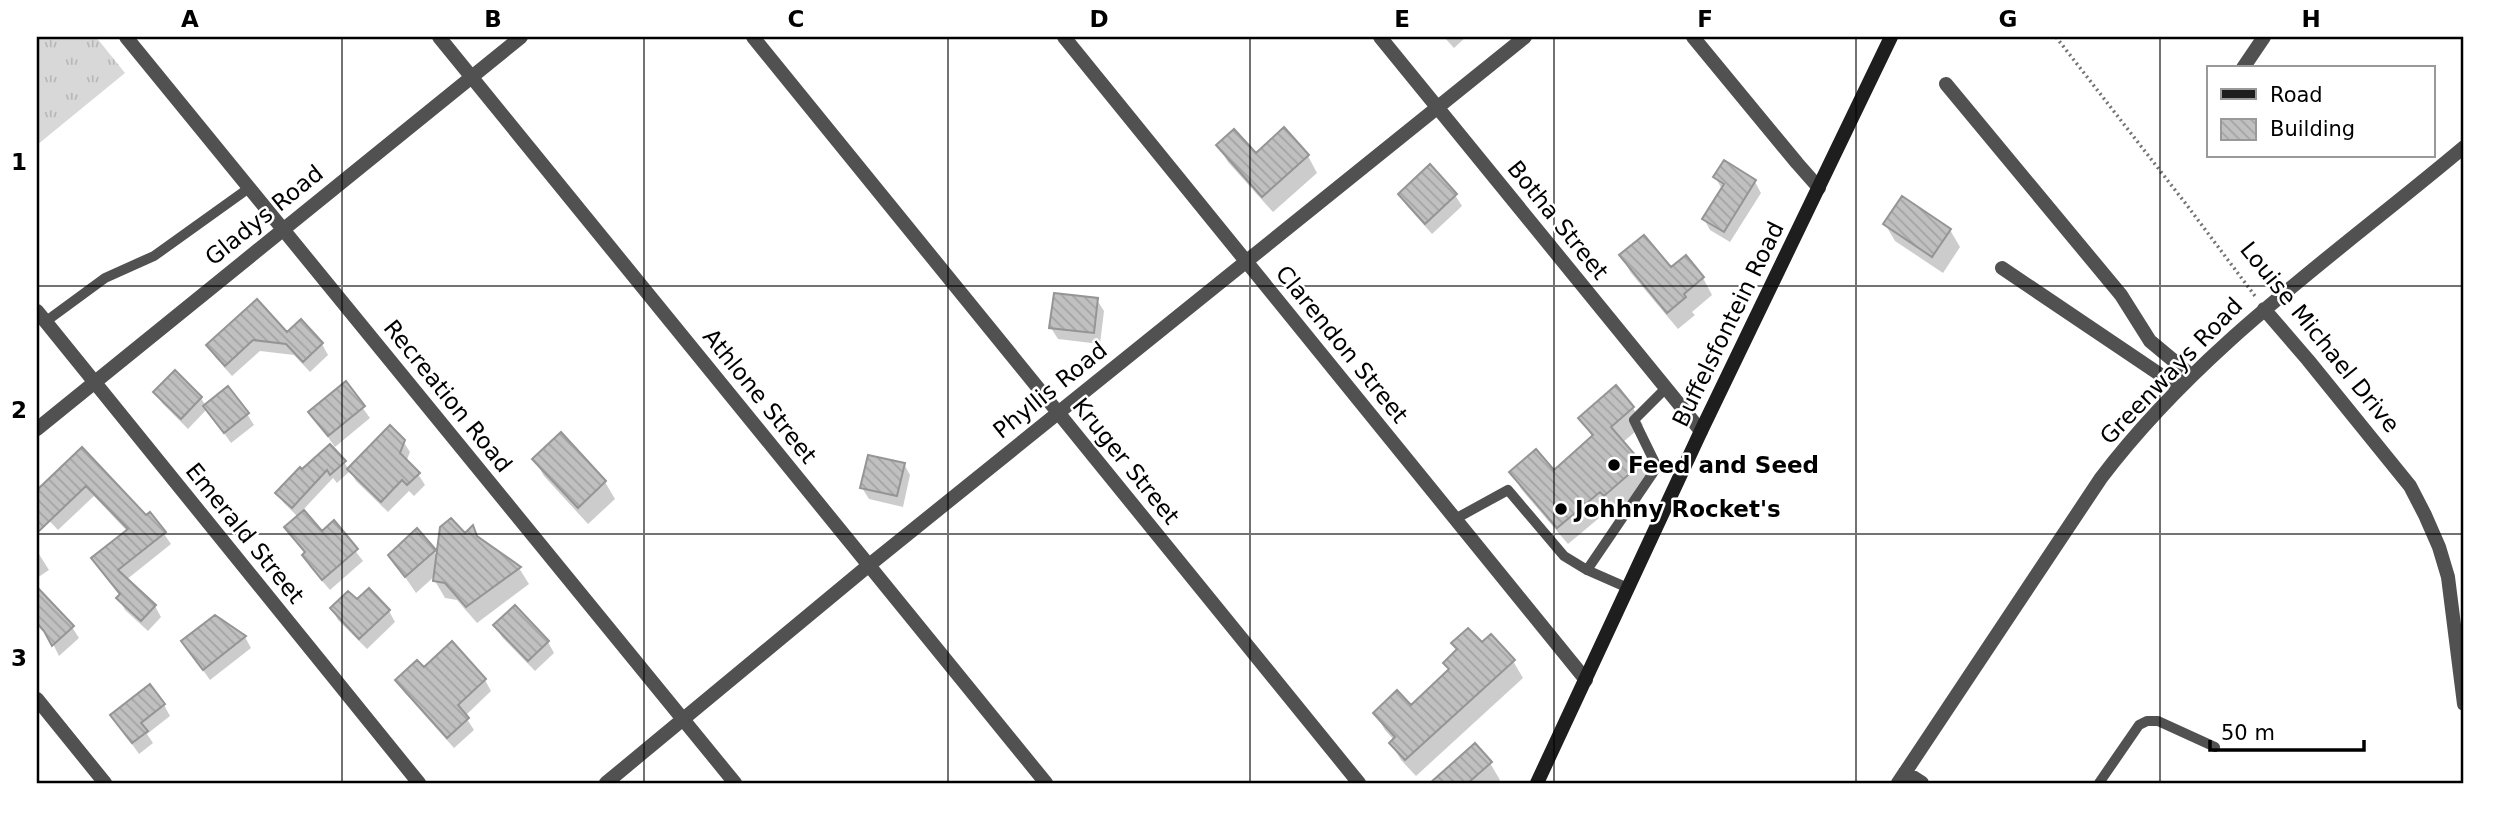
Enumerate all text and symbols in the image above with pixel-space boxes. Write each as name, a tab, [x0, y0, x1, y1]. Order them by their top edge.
text: A	[181, 6, 199, 32]
text: B	[484, 6, 502, 32]
text: C	[788, 6, 804, 32]
text: D	[1089, 6, 1109, 32]
text: E	[1394, 6, 1410, 32]
text: F	[1697, 6, 1713, 32]
text: G	[1999, 6, 2017, 32]
text: H	[2301, 6, 2321, 32]
legend	[2207, 66, 2434, 158]
text: Road	[2270, 83, 2323, 107]
text: Building	[2270, 117, 2355, 141]
text: 1	[11, 149, 27, 175]
street label: Botha Street	[1502, 156, 1614, 284]
street label: Gladys Road	[200, 160, 328, 270]
street label: Buffelsfontein Road	[1667, 217, 1789, 431]
street label: Louise Michael Drive	[2235, 236, 2405, 438]
street label: Clarendon Street	[1271, 260, 1413, 428]
street label: Greenways Road	[2095, 292, 2247, 450]
street label: Recreation Road	[379, 315, 517, 477]
street label: Athlone Street	[698, 324, 822, 468]
street label: Phyllis Road	[988, 336, 1112, 444]
street label: Kruger Street	[1067, 393, 1185, 529]
text: 2	[11, 397, 27, 423]
place label: Feed and Seed	[1628, 452, 1819, 478]
marker: Feed and Seed	[1606, 457, 1622, 473]
street label: Emerald Street	[181, 458, 309, 608]
place label: Johhny Rocket's	[1573, 496, 1781, 522]
marker: Johhny Rocket's	[1553, 501, 1569, 517]
text: 3	[11, 645, 27, 671]
scale bar	[2210, 708, 2364, 752]
text: 50 m	[2221, 721, 2275, 745]

